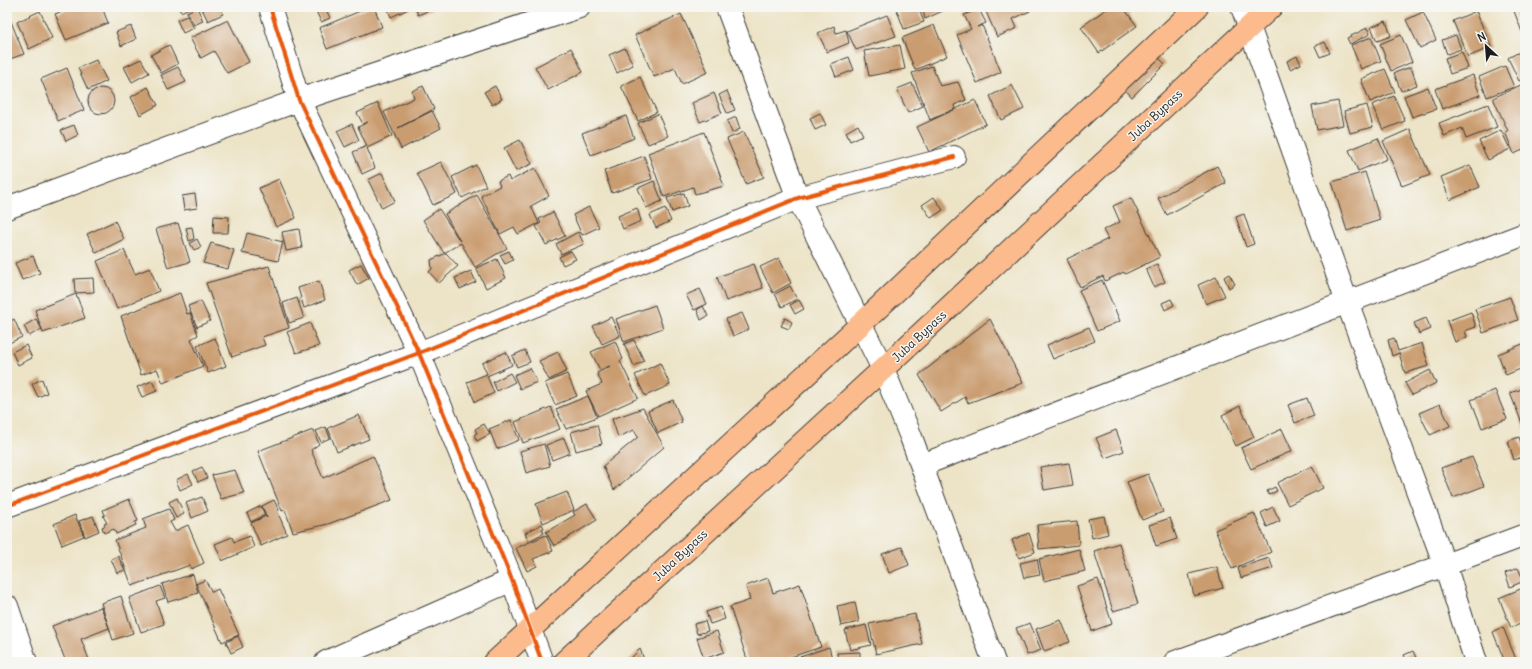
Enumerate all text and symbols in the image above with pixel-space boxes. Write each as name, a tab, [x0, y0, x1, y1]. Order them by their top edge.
north arrow	[1466, 26, 1506, 66]
text: N	[1475, 29, 1488, 45]
street label: Juba Bypass	[1125, 86, 1185, 144]
street label: Juba Bypass	[889, 307, 949, 365]
street label: Juba Bypass	[650, 526, 710, 584]

